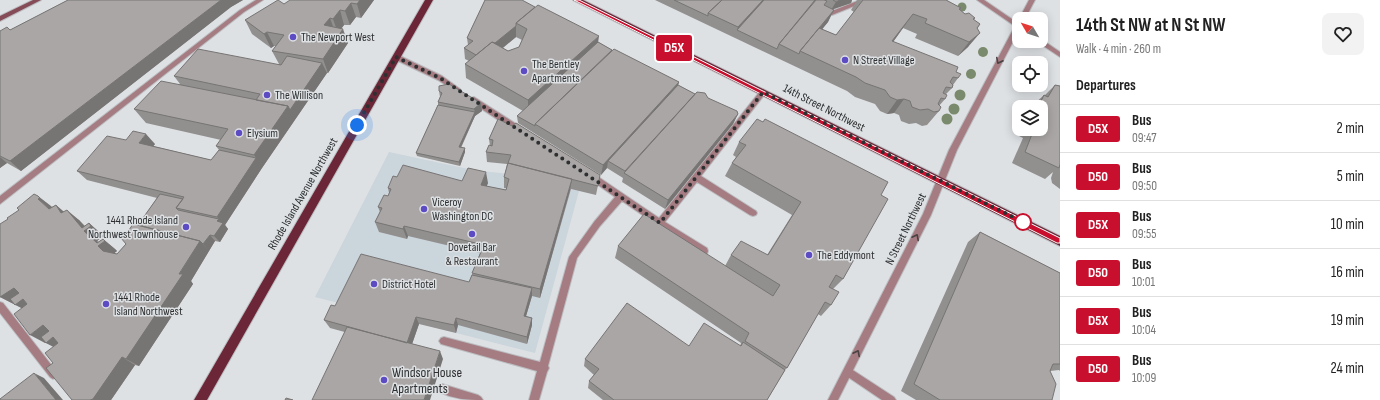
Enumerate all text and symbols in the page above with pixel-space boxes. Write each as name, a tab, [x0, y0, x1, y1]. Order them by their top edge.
north arrow	[1012, 12, 1048, 48]
map controls	[1012, 12, 1048, 136]
button: heart	[1322, 13, 1364, 55]
text: 14th St NW at N St NW	[1076, 14, 1226, 37]
place label: The Newport West	[301, 30, 375, 45]
marker: The Newport West	[288, 32, 298, 42]
line badge: D5X	[651, 35, 697, 61]
text: D5X	[664, 39, 684, 56]
text: Walk · 4 min · 260 m	[1076, 41, 1161, 57]
place label: N Street Village	[853, 53, 915, 68]
marker: N Street Village	[840, 55, 850, 65]
one-way arrow	[996, 56, 1004, 64]
button: locate	[1012, 56, 1048, 92]
place label: The Bentley Apartments	[531, 57, 580, 86]
marker: The Bentley Apartments	[519, 66, 529, 76]
text: Departures	[1076, 76, 1136, 95]
street label: 14th Street Northwest	[780, 81, 868, 135]
place label: The Willison	[275, 88, 323, 103]
marker: The Willison	[262, 90, 272, 100]
button: layers	[1012, 100, 1048, 136]
text: Bus	[1132, 111, 1151, 130]
your location	[347, 115, 367, 135]
text: 2 min	[1337, 119, 1364, 138]
text: D5X	[1088, 120, 1108, 137]
place label: Elysium	[247, 126, 278, 141]
marker: Elysium	[234, 128, 244, 138]
text: 09:47	[1132, 130, 1157, 146]
street label: Rhode Island Avenue Northwest	[265, 135, 341, 253]
text: Bus	[1132, 159, 1151, 178]
text: 5 min	[1337, 167, 1364, 186]
text: D50	[1088, 168, 1108, 185]
text: 09:50	[1132, 178, 1157, 194]
street label: N Street Northwest	[882, 190, 930, 267]
place label: Viceroy Washington DC	[432, 195, 493, 224]
marker: Viceroy Washington DC	[419, 204, 429, 214]
text: Bus	[1132, 207, 1151, 226]
place label: 1441 Rhode Island Northwest Townhouse	[88, 213, 178, 242]
unlabelled marker	[1014, 213, 1032, 231]
text: 10 min	[1331, 215, 1364, 234]
text: D5X	[1088, 216, 1108, 233]
marker: 1441 Rhode Island Northwest Townhouse	[181, 222, 191, 232]
text: 09:55	[1132, 226, 1156, 242]
marker: Dovetail Bar & Restaurant	[467, 229, 477, 239]
one-way arrow	[911, 234, 919, 241]
place label: Dovetail Bar & Restaurant	[446, 240, 499, 269]
place label: The Eddymont	[817, 248, 875, 263]
marker: The Eddymont	[804, 250, 814, 260]
text: Bus	[1132, 255, 1151, 274]
text: 16 min	[1331, 263, 1364, 282]
text: D50	[1088, 264, 1108, 281]
text: 10:01	[1132, 274, 1155, 290]
place label: District Hotel	[382, 277, 436, 292]
marker: District Hotel	[369, 279, 379, 289]
place label: 1441 Rhode Island Northwest	[114, 290, 183, 319]
marker: 1441 Rhode Island Northwest	[101, 299, 111, 309]
text: Bus	[1132, 303, 1151, 322]
text: 19 min	[1331, 311, 1364, 330]
text: D5X	[1088, 312, 1108, 329]
text: 10:04	[1132, 322, 1156, 338]
one-way arrow	[852, 350, 860, 357]
text: Bus	[1132, 351, 1151, 370]
text: 24 min	[1330, 359, 1364, 378]
text: D50	[1088, 360, 1108, 377]
place label: Windsor House Apartments	[391, 364, 462, 397]
text: 10:09	[1132, 370, 1156, 386]
marker: Windsor House Apartments	[379, 375, 389, 385]

